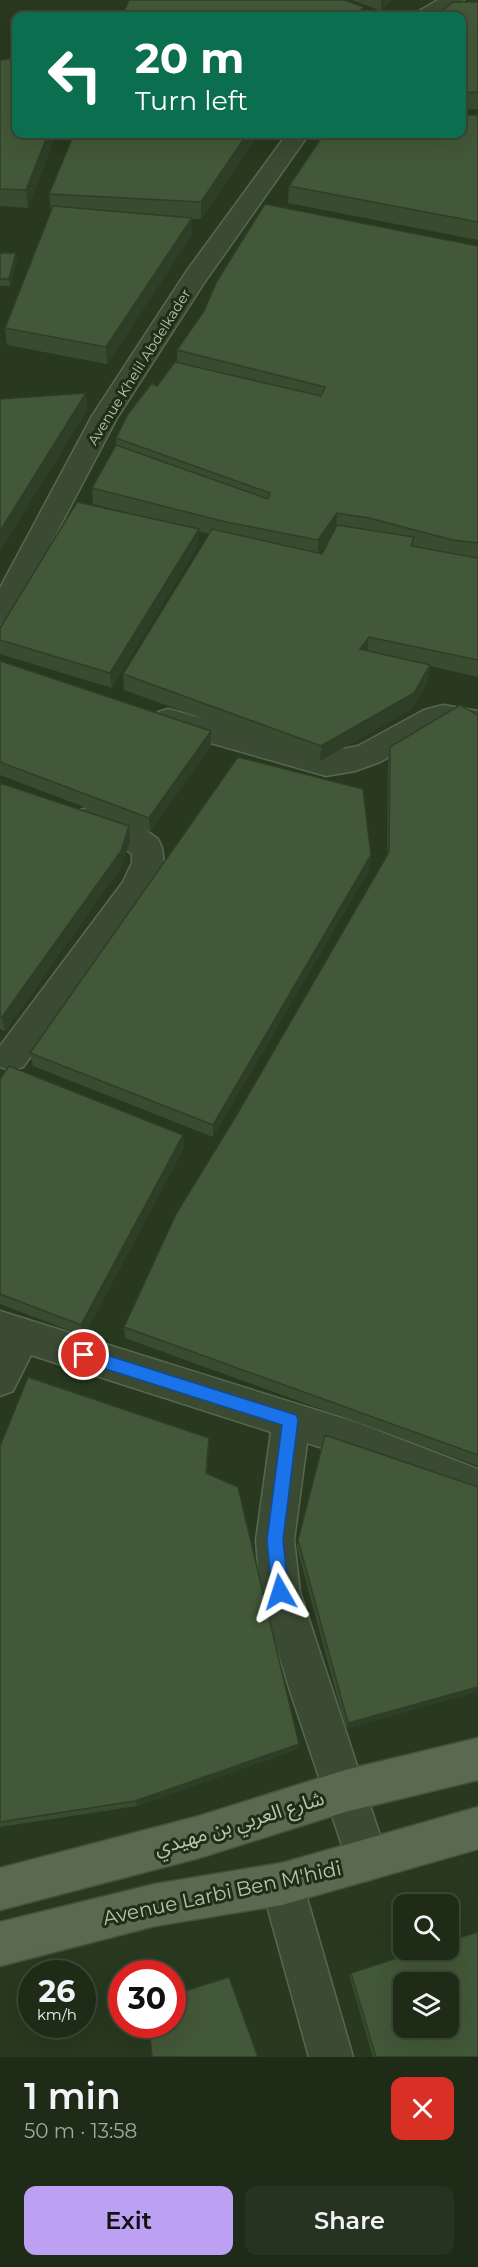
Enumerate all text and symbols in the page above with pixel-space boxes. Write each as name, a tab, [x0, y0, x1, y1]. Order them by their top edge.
text: 20 m	[135, 32, 244, 84]
icon: left	[36, 36, 114, 114]
text: Turn left	[135, 84, 248, 117]
street label: Avenue Khelil Abdelkader	[84, 285, 195, 448]
pin	[58, 1329, 109, 1380]
icon: arrive	[67, 1338, 100, 1371]
position arrow	[248, 1560, 312, 1624]
street label: شارع العربي بن مهيدي	[151, 1786, 328, 1864]
street label: Avenue Larbi Ben M'hidi	[101, 1856, 343, 1930]
map controls	[393, 1894, 459, 2038]
button: search	[393, 1894, 459, 1960]
speed limit sign: 30	[108, 1960, 186, 2038]
button: layers	[393, 1972, 459, 2038]
text: 26	[39, 1973, 75, 2010]
text: km/h	[37, 2005, 77, 2024]
text: 1 min	[24, 2074, 121, 2118]
button: close	[391, 2077, 454, 2140]
text: 50 m · 13:58	[24, 2119, 137, 2143]
button: Exit	[24, 2186, 233, 2255]
button: Share	[245, 2186, 454, 2255]

